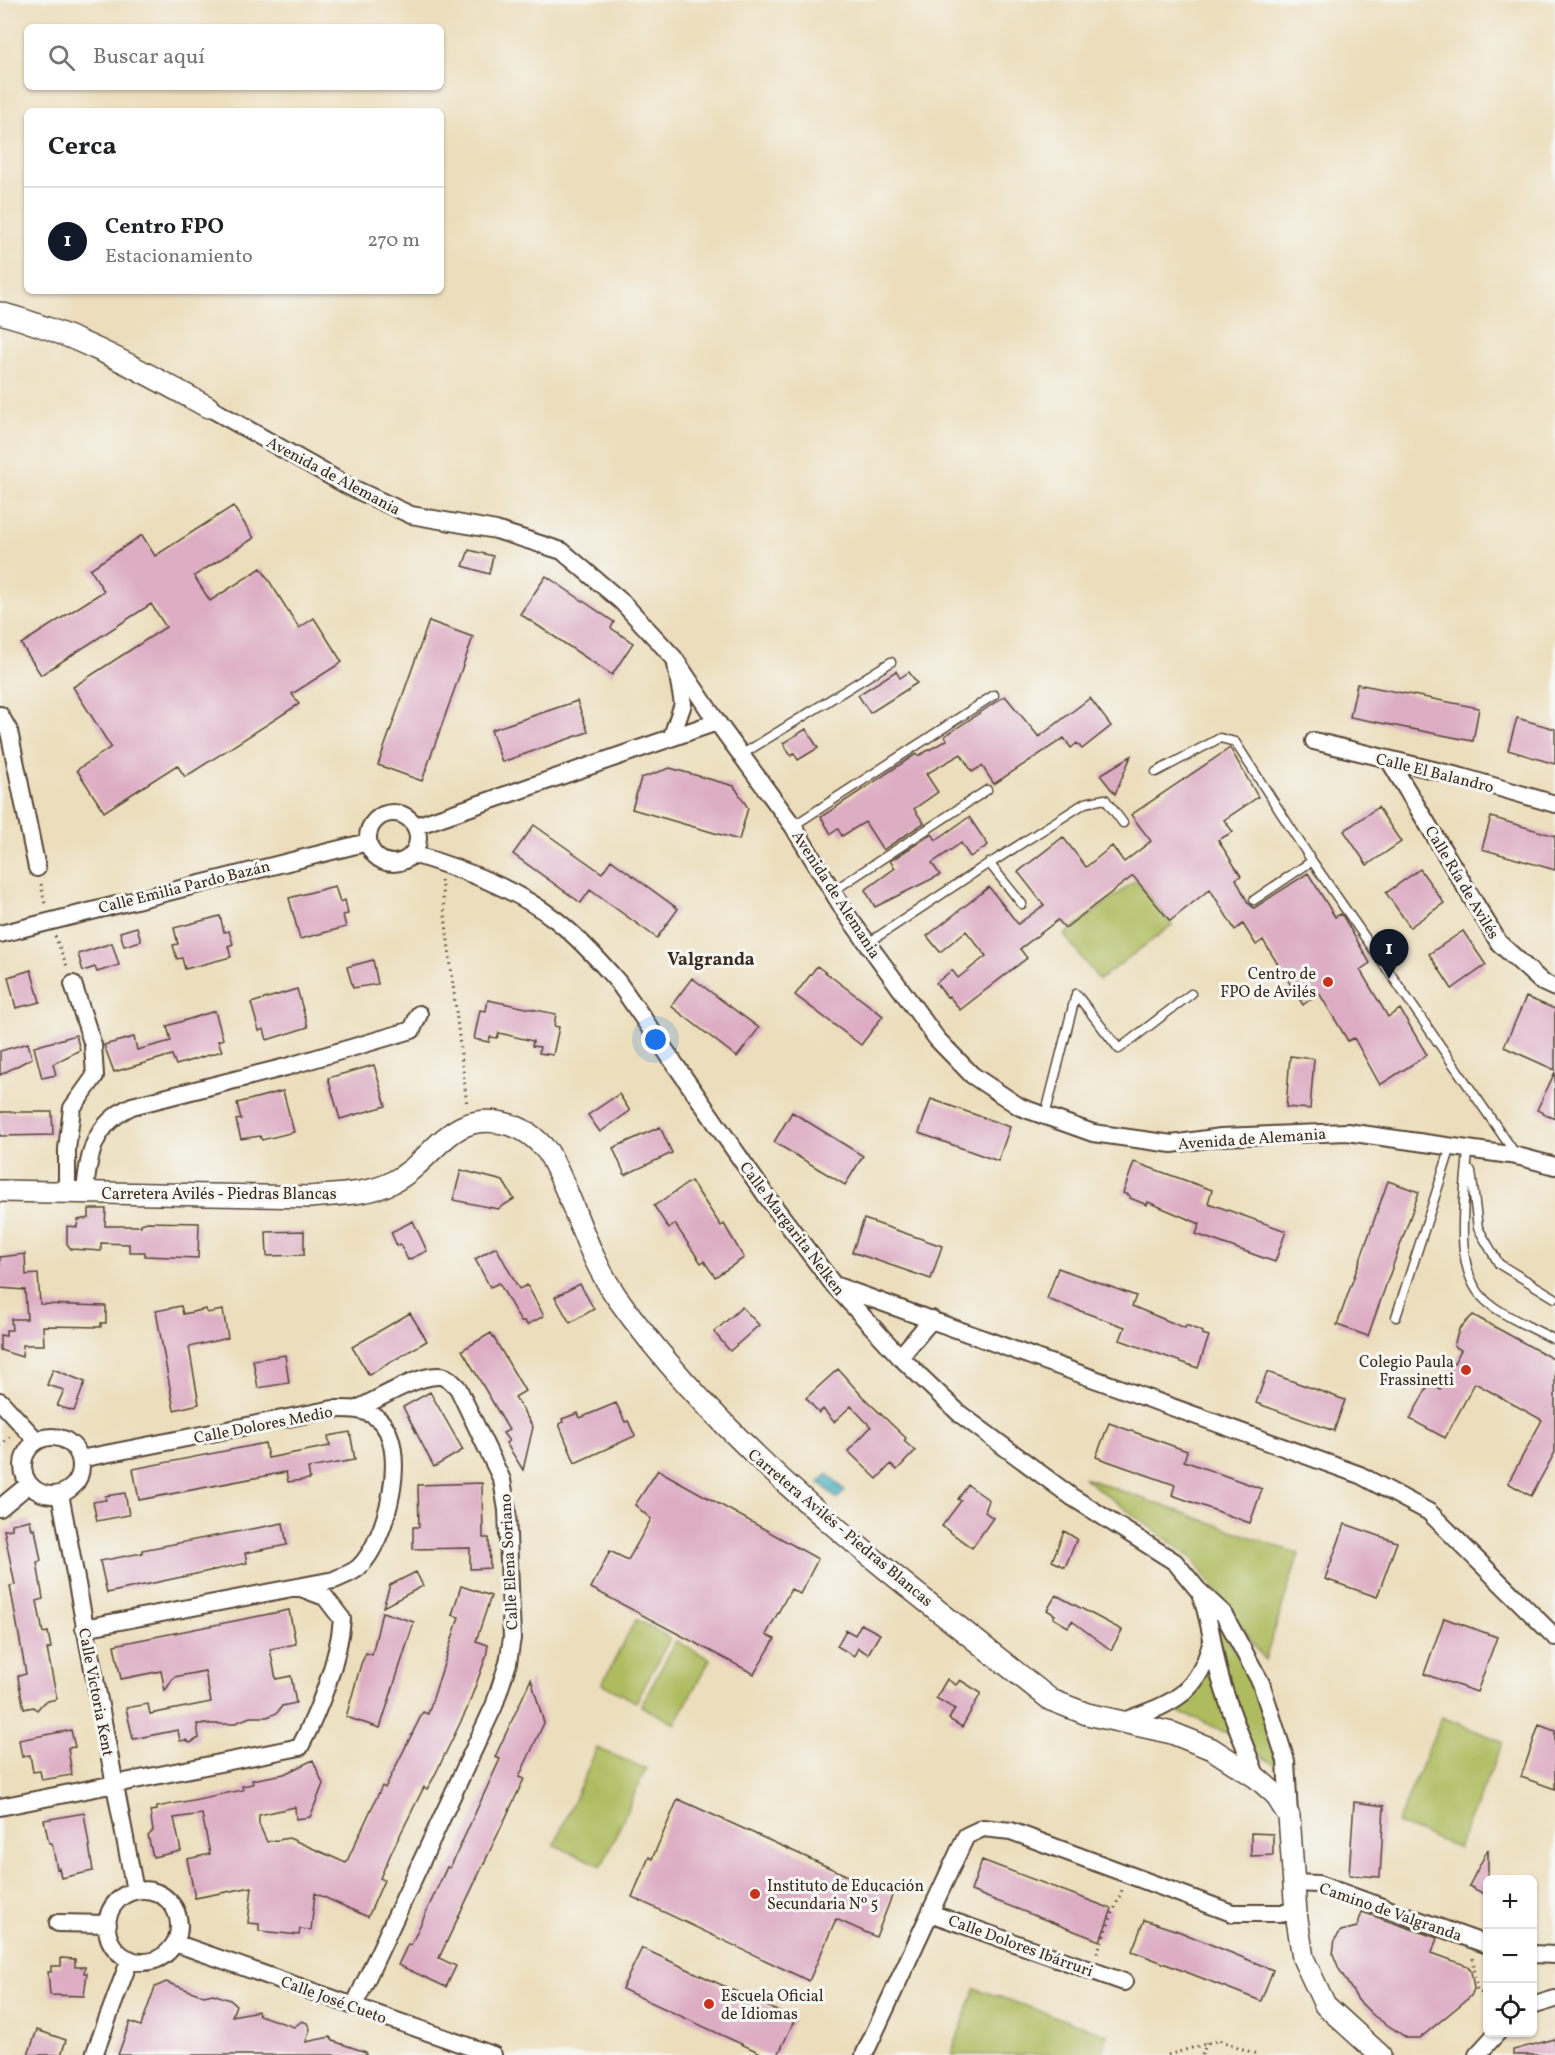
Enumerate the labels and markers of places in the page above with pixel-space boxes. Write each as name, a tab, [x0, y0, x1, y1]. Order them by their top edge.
pin: 1	[1370, 930, 1408, 979]
place label: Centro de FPO de Avilés	[1220, 964, 1316, 1004]
marker: Centro de FPO de Avilés	[1321, 975, 1335, 989]
place label: Colegio Paula Frassinetti	[1359, 1352, 1454, 1392]
marker: Colegio Paula Frassinetti	[1459, 1363, 1473, 1377]
place label: Instituto de Educación Secundaria Nº 5	[767, 1876, 924, 1916]
marker: Instituto de Educación Secundaria Nº 5	[748, 1887, 762, 1901]
place label: Escuela Oficial de Idiomas	[721, 1986, 824, 2026]
marker: Escuela Oficial de Idiomas	[702, 1997, 716, 2011]

